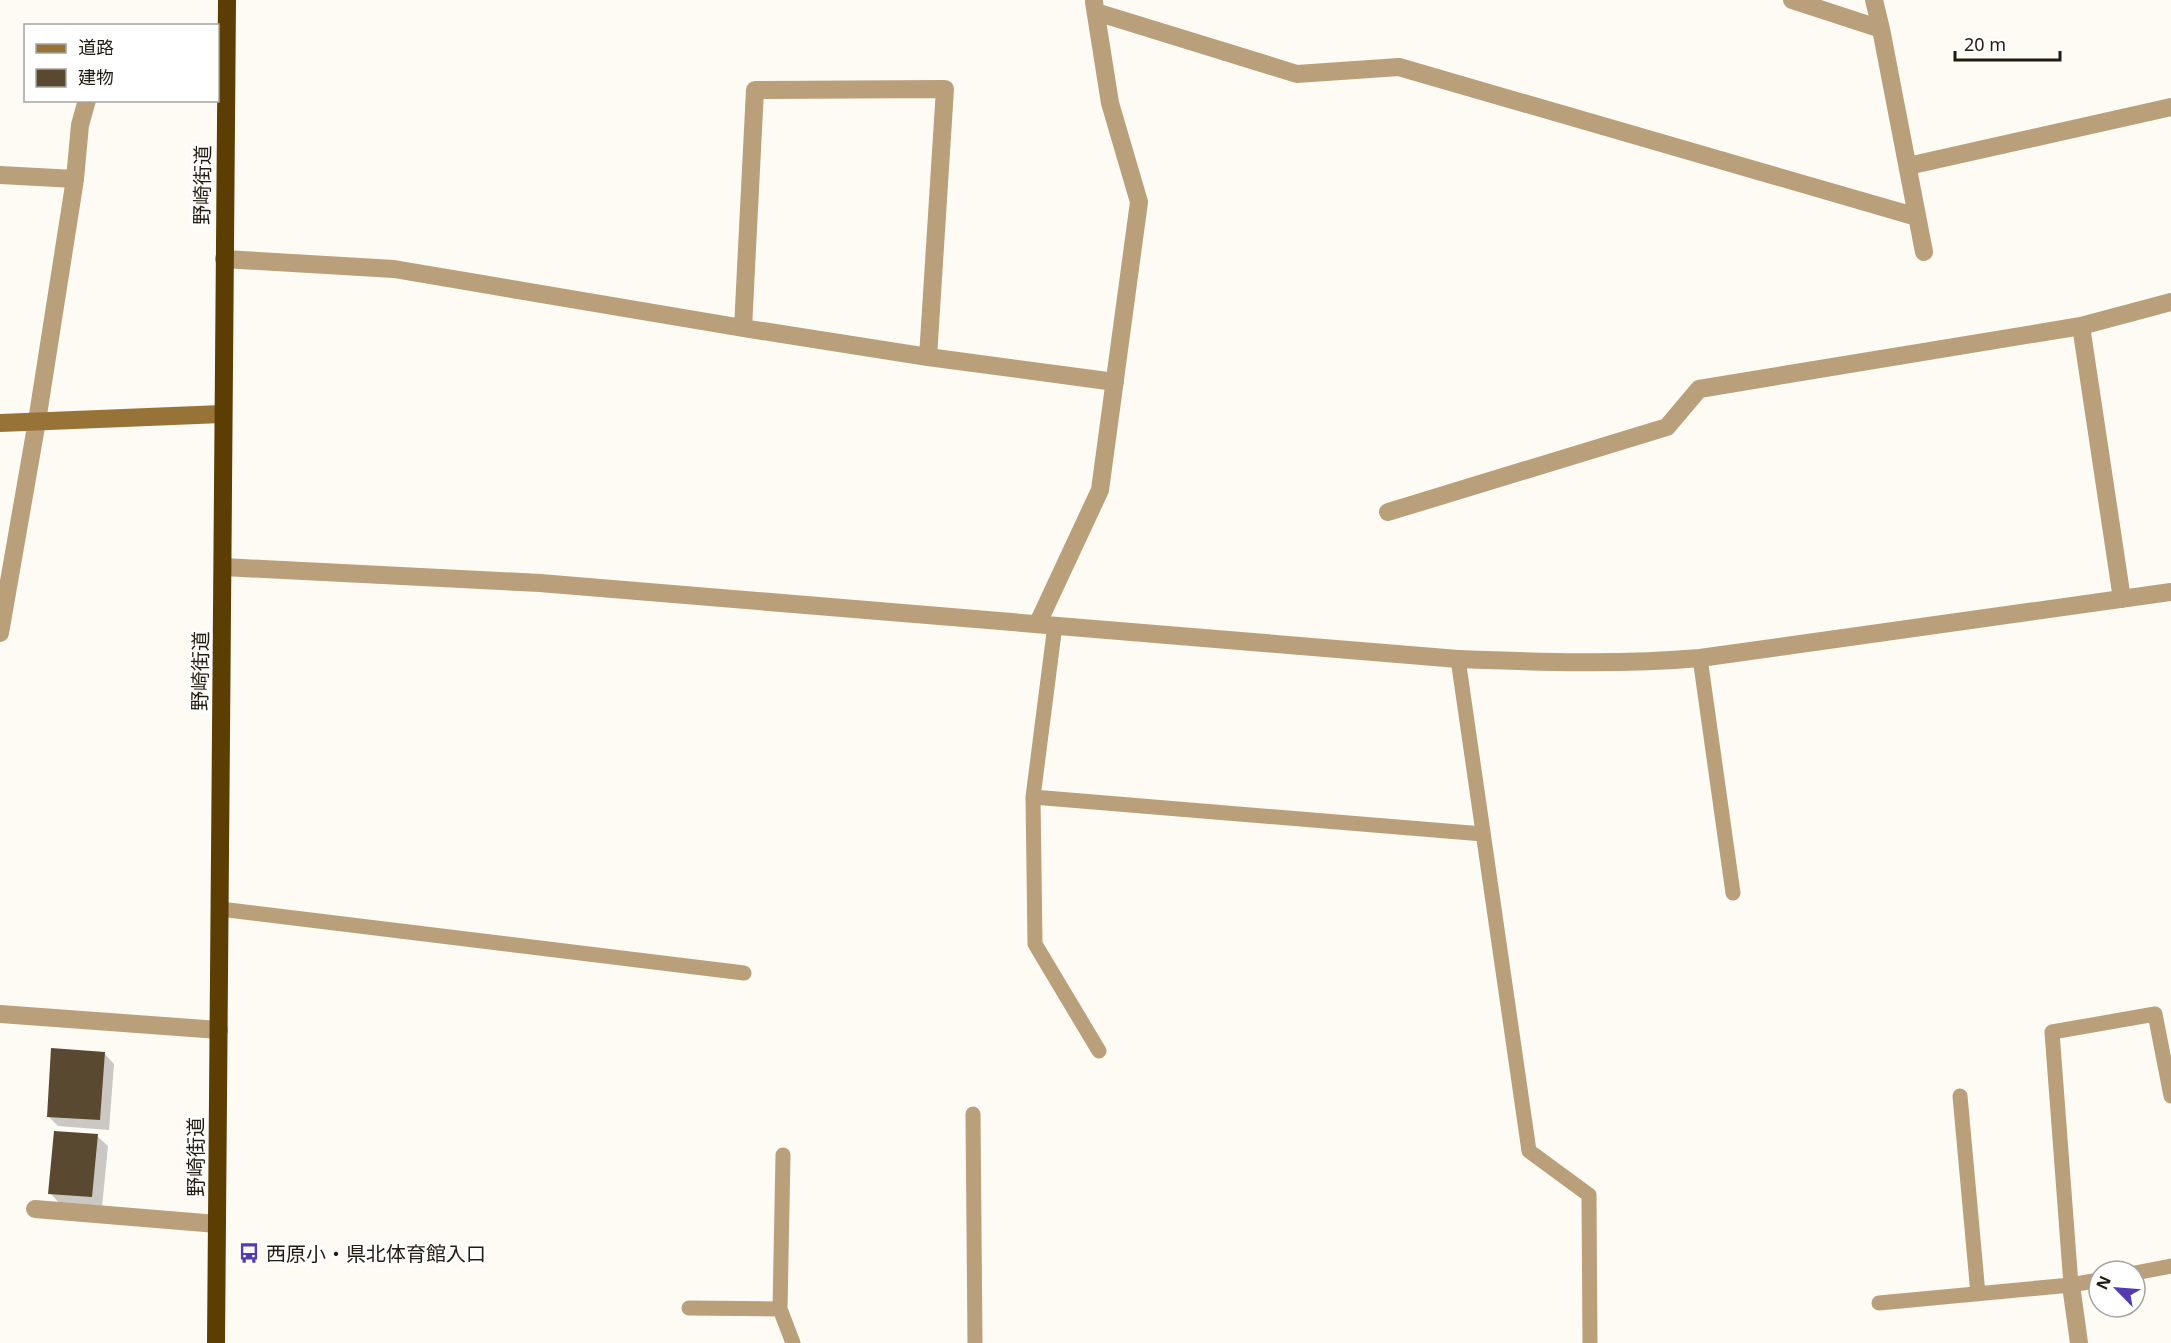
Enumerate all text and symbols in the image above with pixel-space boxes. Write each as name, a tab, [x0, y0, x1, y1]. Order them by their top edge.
legend	[24, 24, 219, 102]
scale bar	[1955, 24, 2060, 62]
text: 20 m	[1964, 32, 2006, 56]
text: 道路	[78, 35, 114, 59]
text: 建物	[78, 65, 114, 89]
street label: 野崎街道	[188, 145, 216, 225]
street label: 野崎街道	[186, 631, 214, 711]
street label: 野崎街道	[182, 1117, 209, 1197]
place label: 西原小・県北体育館入口	[266, 1240, 486, 1267]
bus stop icon: 西原小・県北体育館入口	[237, 1241, 261, 1265]
north arrow	[2087, 1259, 2147, 1319]
text: N	[2091, 1272, 2116, 1293]

